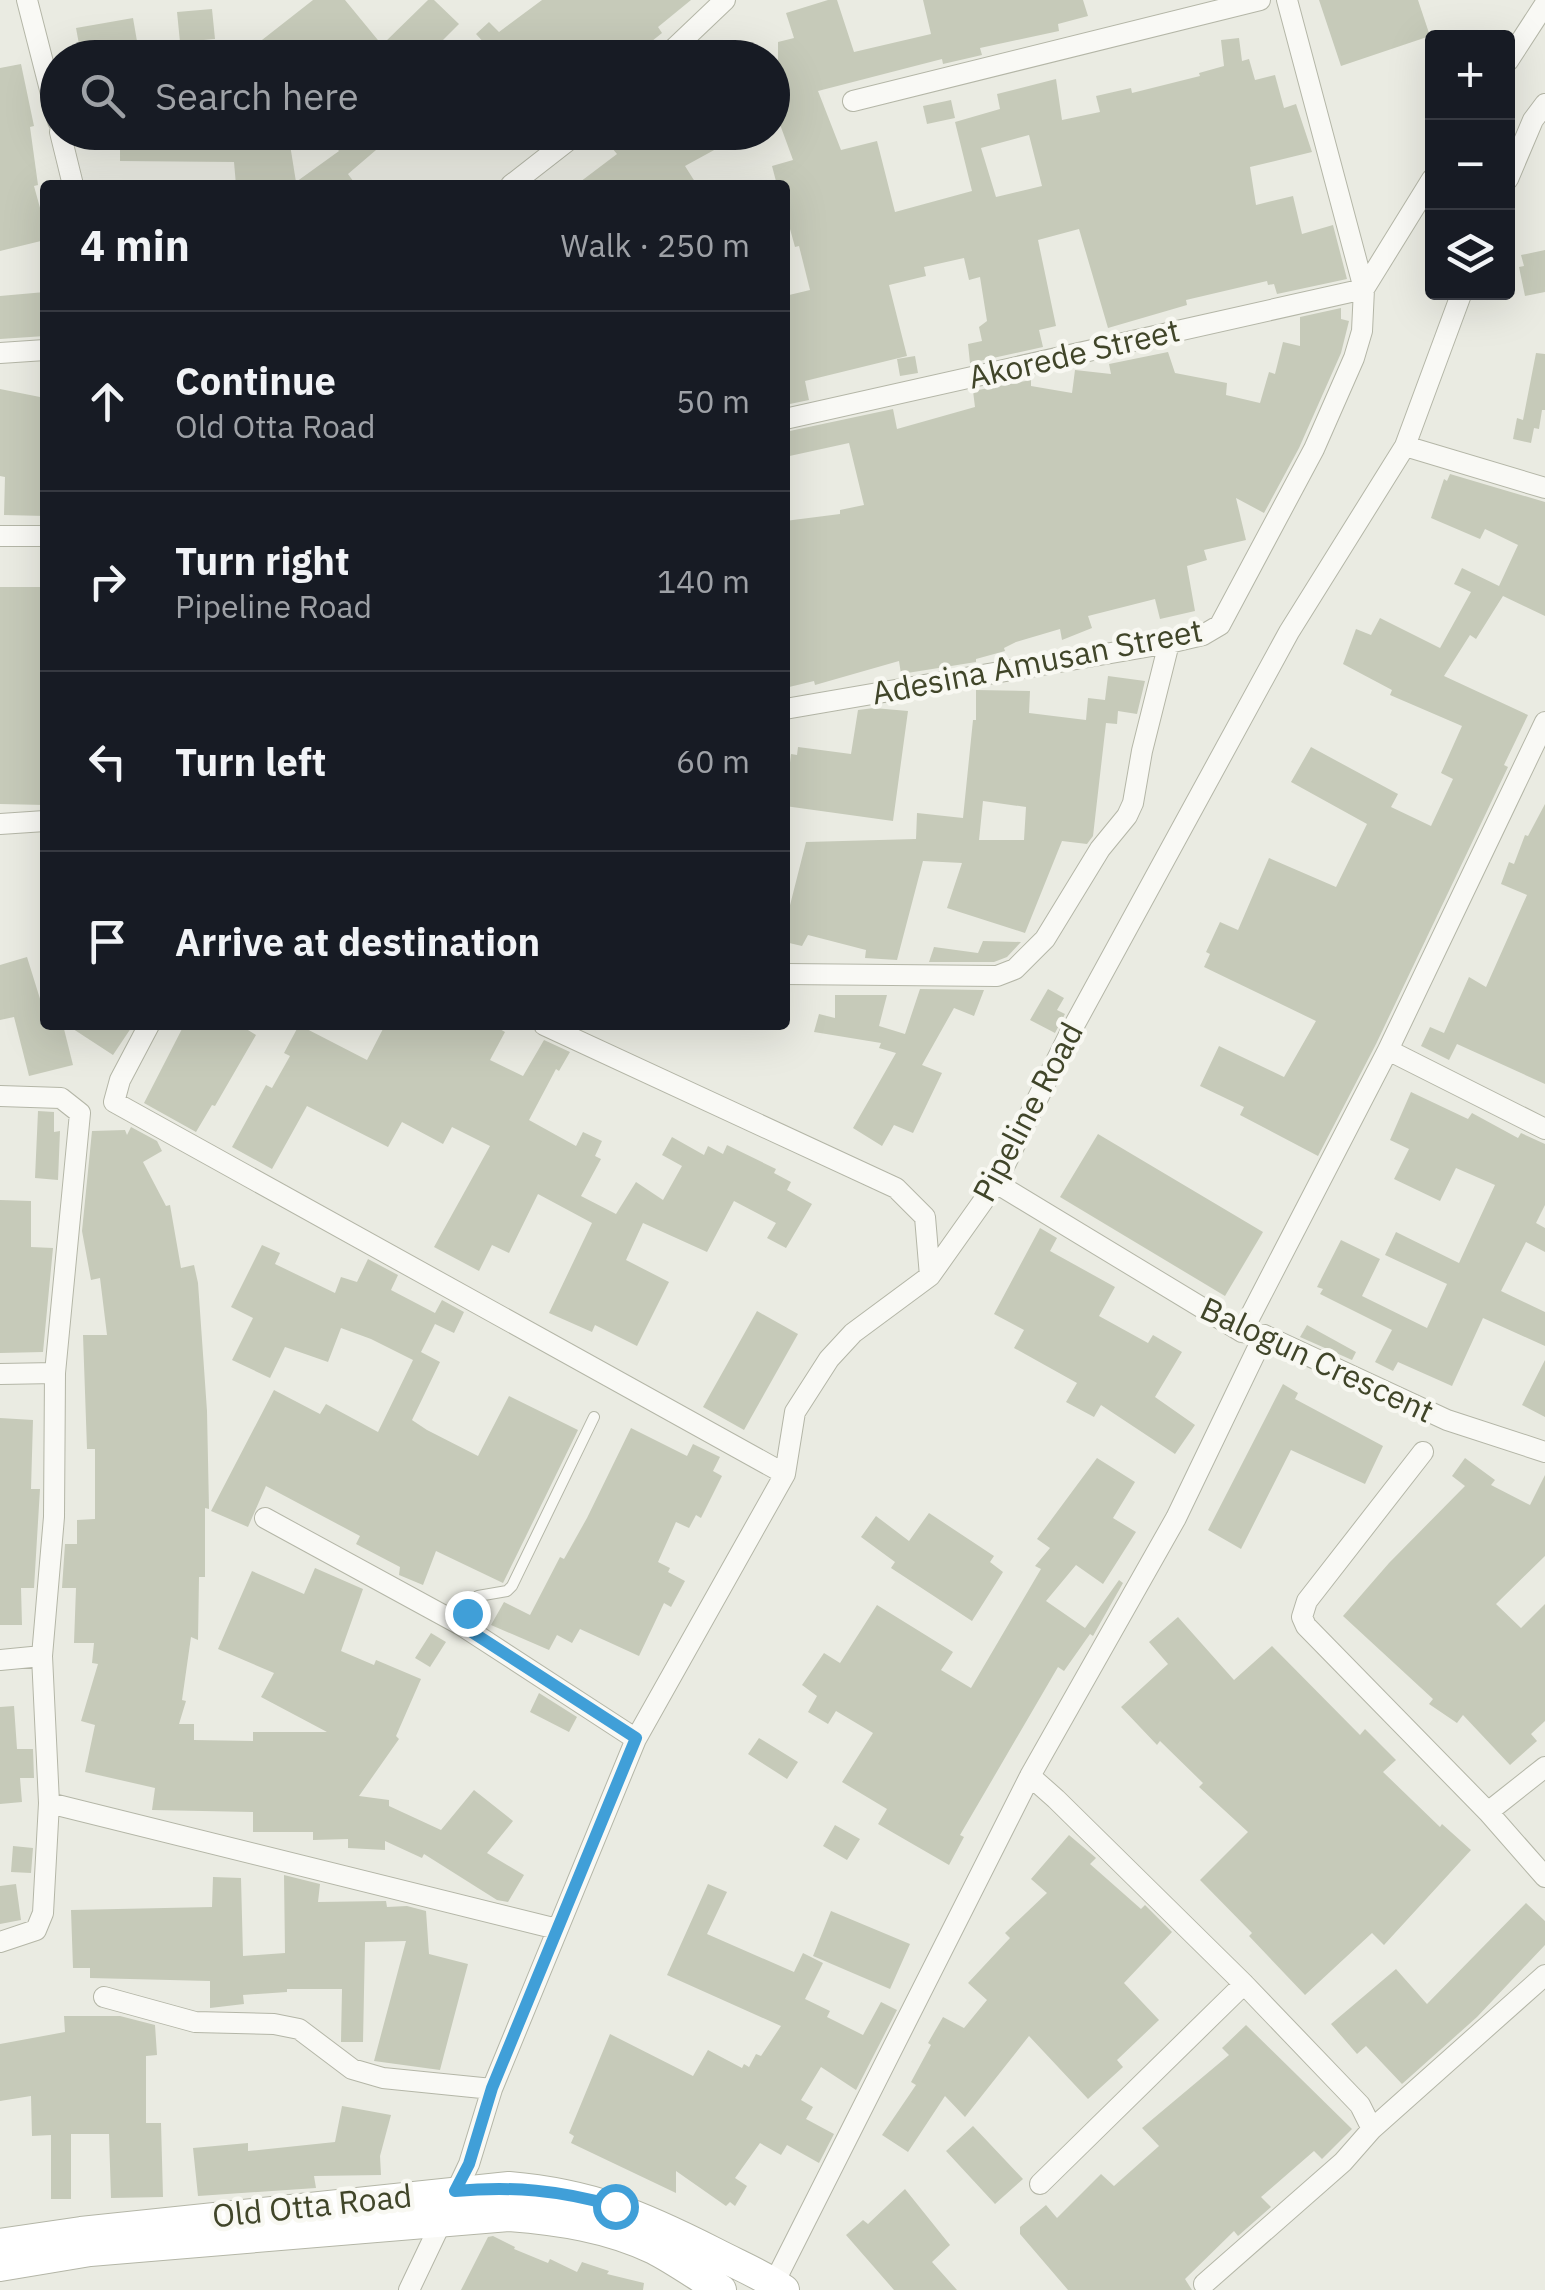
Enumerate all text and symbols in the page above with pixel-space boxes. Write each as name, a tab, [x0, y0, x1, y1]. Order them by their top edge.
map controls	[1425, 30, 1515, 300]
button: +	[1425, 30, 1515, 120]
search box	[40, 40, 790, 150]
icon: search	[75, 68, 130, 123]
text: Search here	[155, 71, 359, 120]
button: −	[1425, 120, 1515, 210]
button: layers	[1425, 210, 1515, 300]
text: 4 min	[80, 218, 190, 273]
text: Walk · 250 m	[561, 224, 750, 266]
street label: Akorede Street	[964, 308, 1183, 398]
text: Continue	[175, 356, 336, 405]
icon: ahead	[80, 374, 135, 429]
text: 50 m	[676, 380, 750, 422]
text: Old Otta Road	[175, 405, 376, 447]
text: Turn right	[175, 536, 350, 585]
icon: right	[80, 554, 135, 609]
text: 140 m	[657, 560, 750, 602]
text: Pipeline Road	[175, 585, 372, 627]
street label: Adesina Amusan Street	[868, 608, 1206, 714]
icon: left	[80, 734, 135, 789]
text: Turn left	[175, 737, 326, 786]
text: 60 m	[676, 740, 750, 782]
icon: arrive	[80, 914, 135, 969]
text: Arrive at destination	[175, 917, 540, 966]
street label: Pipeline Road	[962, 1015, 1092, 1208]
street label: Balogun Crescent	[1194, 1287, 1441, 1432]
route end	[445, 1591, 491, 1637]
street label: Old Otta Road	[210, 2174, 414, 2236]
route start	[593, 2184, 639, 2230]

